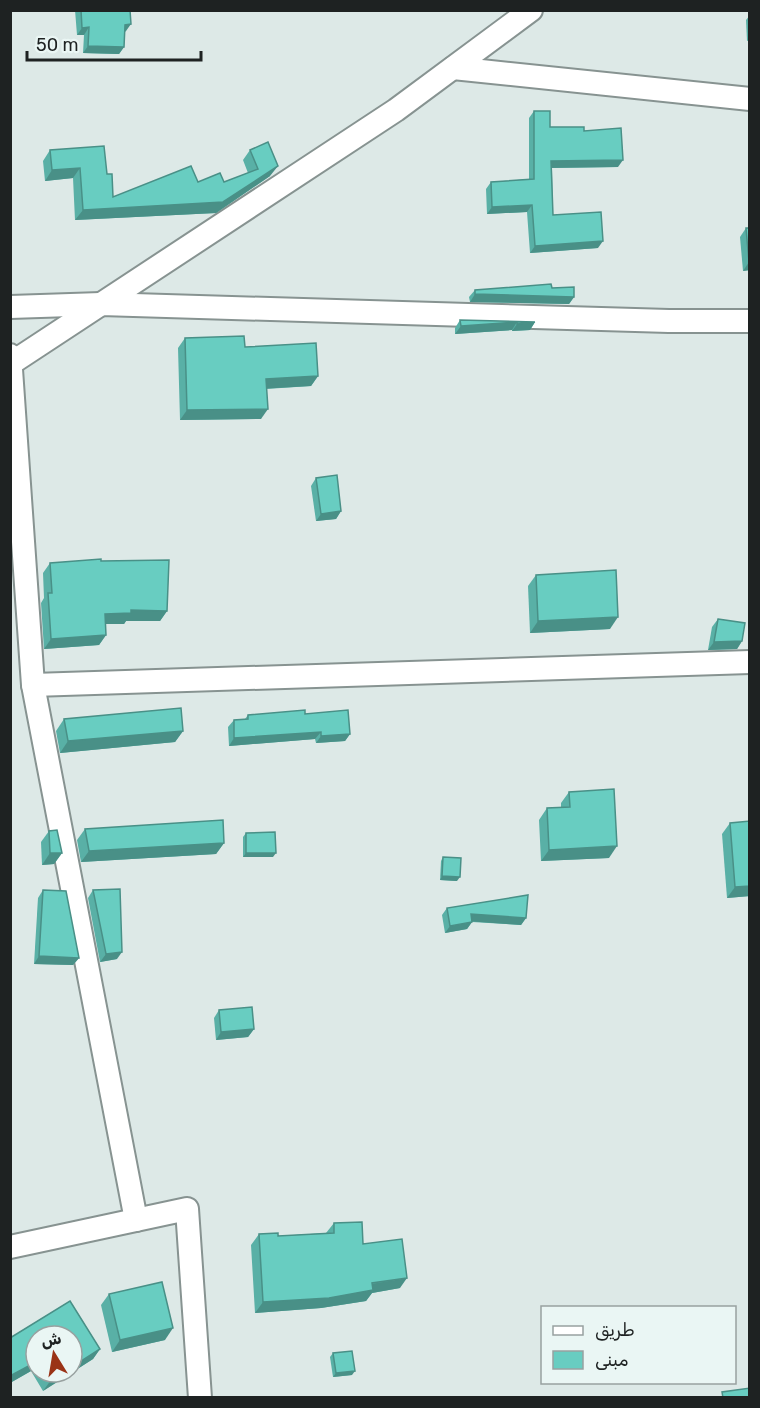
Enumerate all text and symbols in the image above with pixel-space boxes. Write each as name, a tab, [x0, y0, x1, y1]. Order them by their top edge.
scale bar	[27, 24, 201, 62]
text: 50 m	[36, 34, 79, 56]
legend	[541, 1306, 736, 1384]
text: طريق	[595, 1319, 635, 1341]
north arrow	[24, 1324, 84, 1384]
text: ش	[39, 1329, 63, 1351]
text: مبنى	[595, 1349, 629, 1371]

